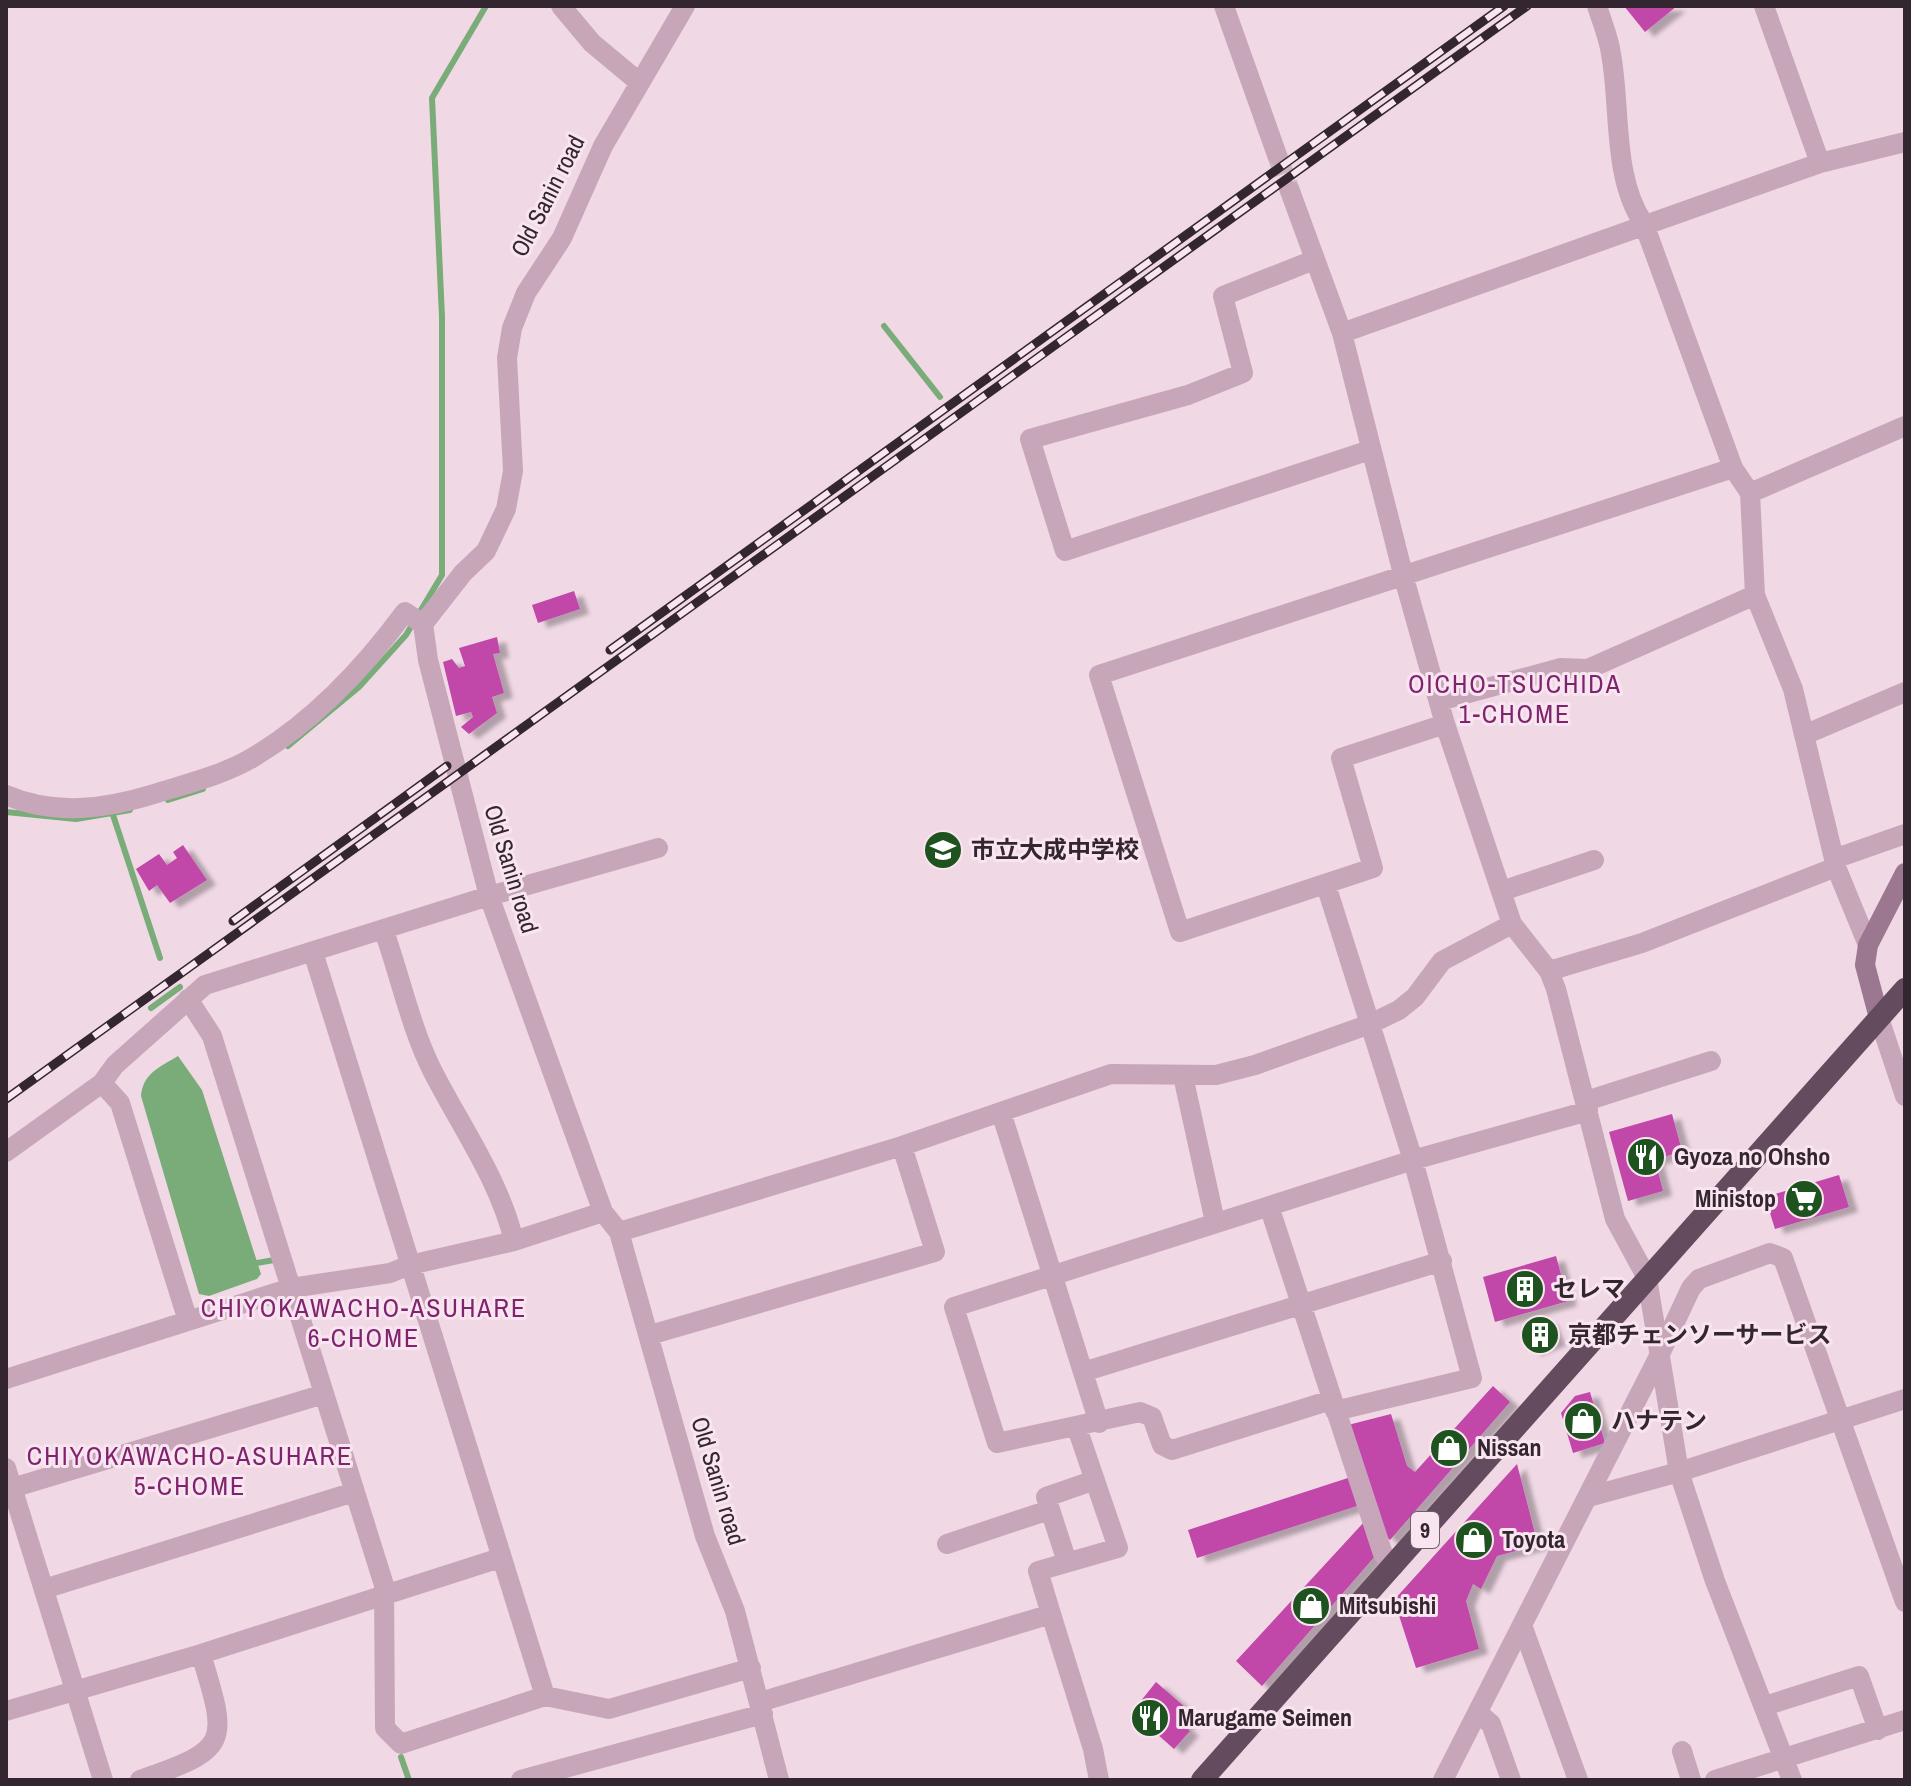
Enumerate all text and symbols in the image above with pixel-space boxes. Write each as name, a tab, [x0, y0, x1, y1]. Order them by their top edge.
street label: Old Sanin road	[503, 129, 591, 262]
district label: OICHO-TSUCHIDA 1-CHOME	[1408, 666, 1622, 731]
street label: Old Sanin road	[477, 801, 547, 937]
school or university icon: 市立大成中学校	[922, 829, 964, 871]
place label: 市立大成中学校	[971, 833, 1139, 865]
restaurant icon: Gyoza no Ohsho	[1625, 1136, 1667, 1178]
place label: Gyoza no Ohsho	[1674, 1140, 1830, 1172]
supermarket icon: Ministop	[1783, 1178, 1825, 1220]
place label: Ministop	[1695, 1182, 1776, 1214]
building icon: セレマ	[1504, 1268, 1546, 1310]
place label: セレマ	[1553, 1272, 1625, 1304]
district label: CHIYOKAWACHO-ASUHARE 6-CHOME	[201, 1290, 527, 1355]
building icon: 京都チェンソーサービス	[1519, 1314, 1561, 1356]
place label: 京都チェンソーサービス	[1568, 1318, 1832, 1350]
shop icon: ハナテン	[1562, 1400, 1604, 1442]
place label: ハナテン	[1611, 1404, 1707, 1436]
street label: Old Sanin road	[684, 1413, 754, 1549]
shop icon: Nissan	[1428, 1427, 1470, 1469]
place label: Nissan	[1477, 1431, 1542, 1463]
district label: CHIYOKAWACHO-ASUHARE 5-CHOME	[27, 1438, 353, 1503]
road number: 9	[1411, 1512, 1439, 1548]
shop icon: Toyota	[1453, 1519, 1495, 1561]
place label: Toyota	[1502, 1523, 1565, 1555]
shop icon: Mitsubishi	[1290, 1585, 1332, 1627]
place label: Mitsubishi	[1339, 1589, 1436, 1621]
restaurant icon: Marugame Seimen	[1129, 1697, 1171, 1739]
place label: Marugame Seimen	[1178, 1701, 1352, 1733]

